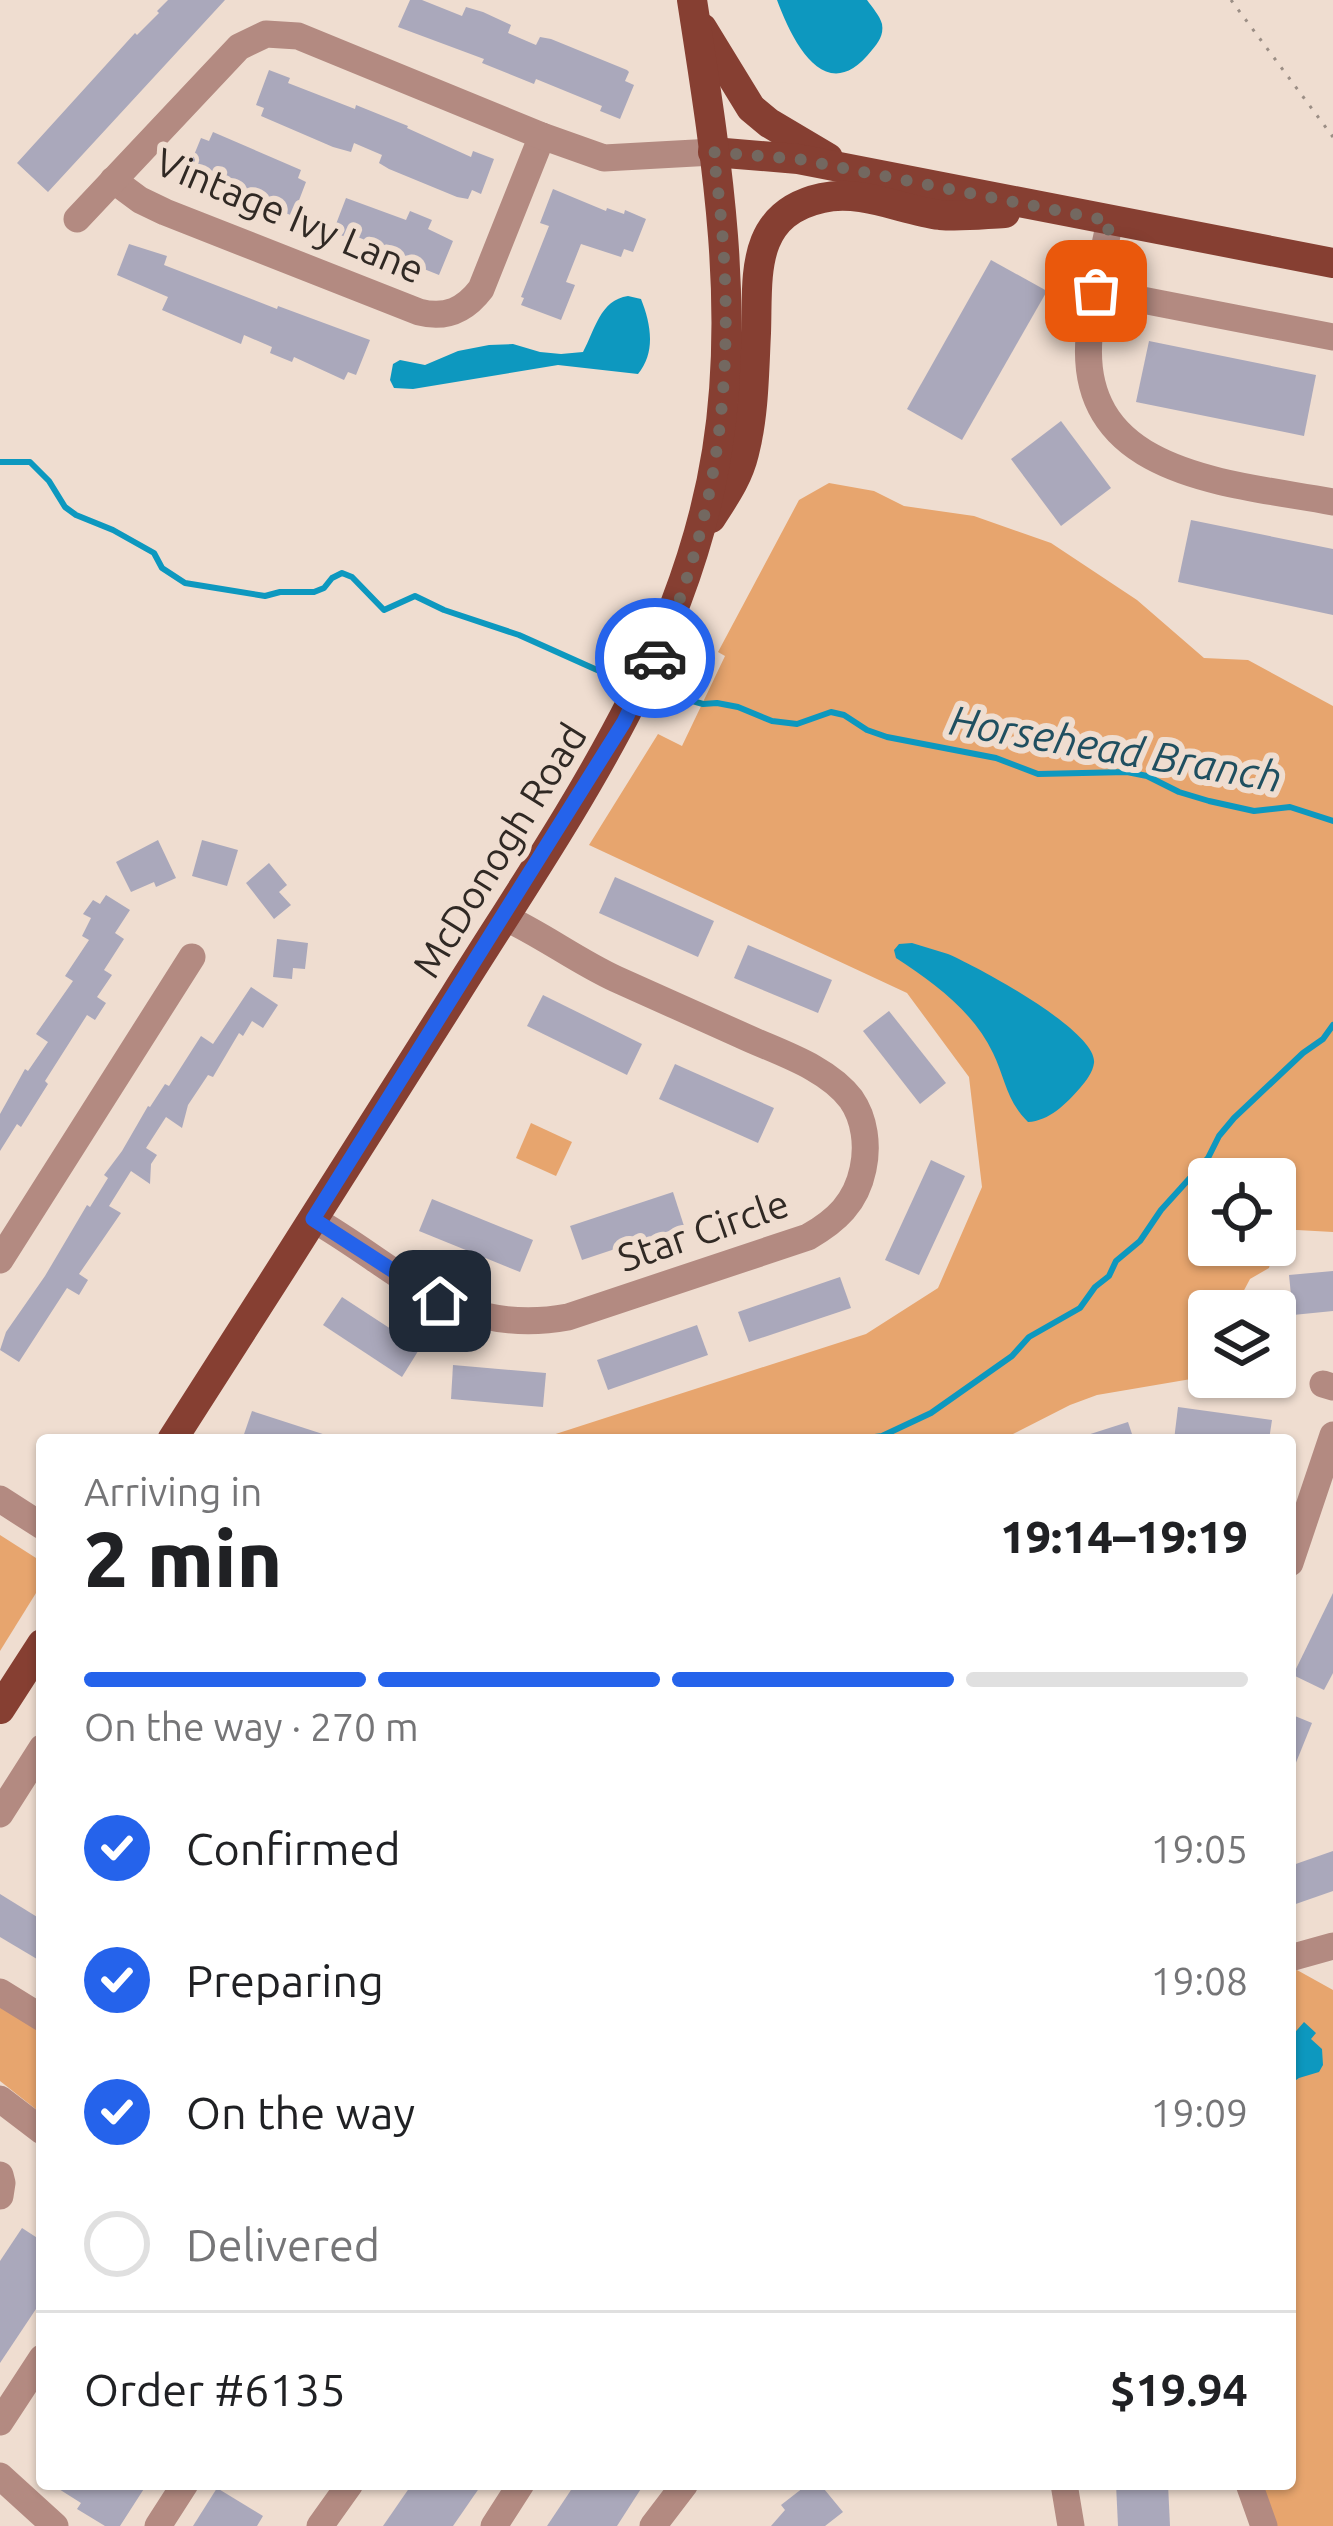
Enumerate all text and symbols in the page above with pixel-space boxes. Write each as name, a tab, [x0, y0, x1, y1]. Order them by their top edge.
street label: Vintage Ivy Lane	[149, 139, 431, 291]
pin	[1045, 240, 1147, 342]
icon: bag	[1063, 258, 1129, 324]
courier	[595, 598, 715, 718]
icon: car	[622, 625, 688, 691]
water label: Horsehead Branch	[946, 696, 1286, 800]
street label: McDonogh Road	[404, 715, 594, 985]
map controls	[1188, 1158, 1296, 1398]
button: locate	[1188, 1158, 1296, 1266]
street label: Star Circle	[612, 1181, 794, 1279]
pin	[389, 1250, 491, 1352]
icon: home	[407, 1268, 473, 1334]
button: layers	[1188, 1290, 1296, 1398]
text: Arriving in	[84, 1470, 262, 1513]
text: 19:14–19:19	[1000, 1511, 1248, 1562]
text: 2 min	[84, 1514, 282, 1602]
text: On the way · 270 m	[84, 1705, 419, 1748]
icon: check	[84, 1815, 150, 1881]
text: Confirmed	[186, 1823, 401, 1874]
text: 19:05	[1150, 1827, 1248, 1870]
icon: check	[84, 1947, 150, 2013]
text: Preparing	[186, 1955, 384, 2006]
text: 19:08	[1150, 1959, 1248, 2002]
icon: check	[84, 2079, 150, 2145]
text: On the way	[186, 2087, 415, 2138]
text: 19:09	[1150, 2091, 1248, 2134]
text: Delivered	[186, 2219, 380, 2270]
text: Order #6135	[84, 2364, 346, 2415]
text: $19.94	[1110, 2364, 1248, 2415]

